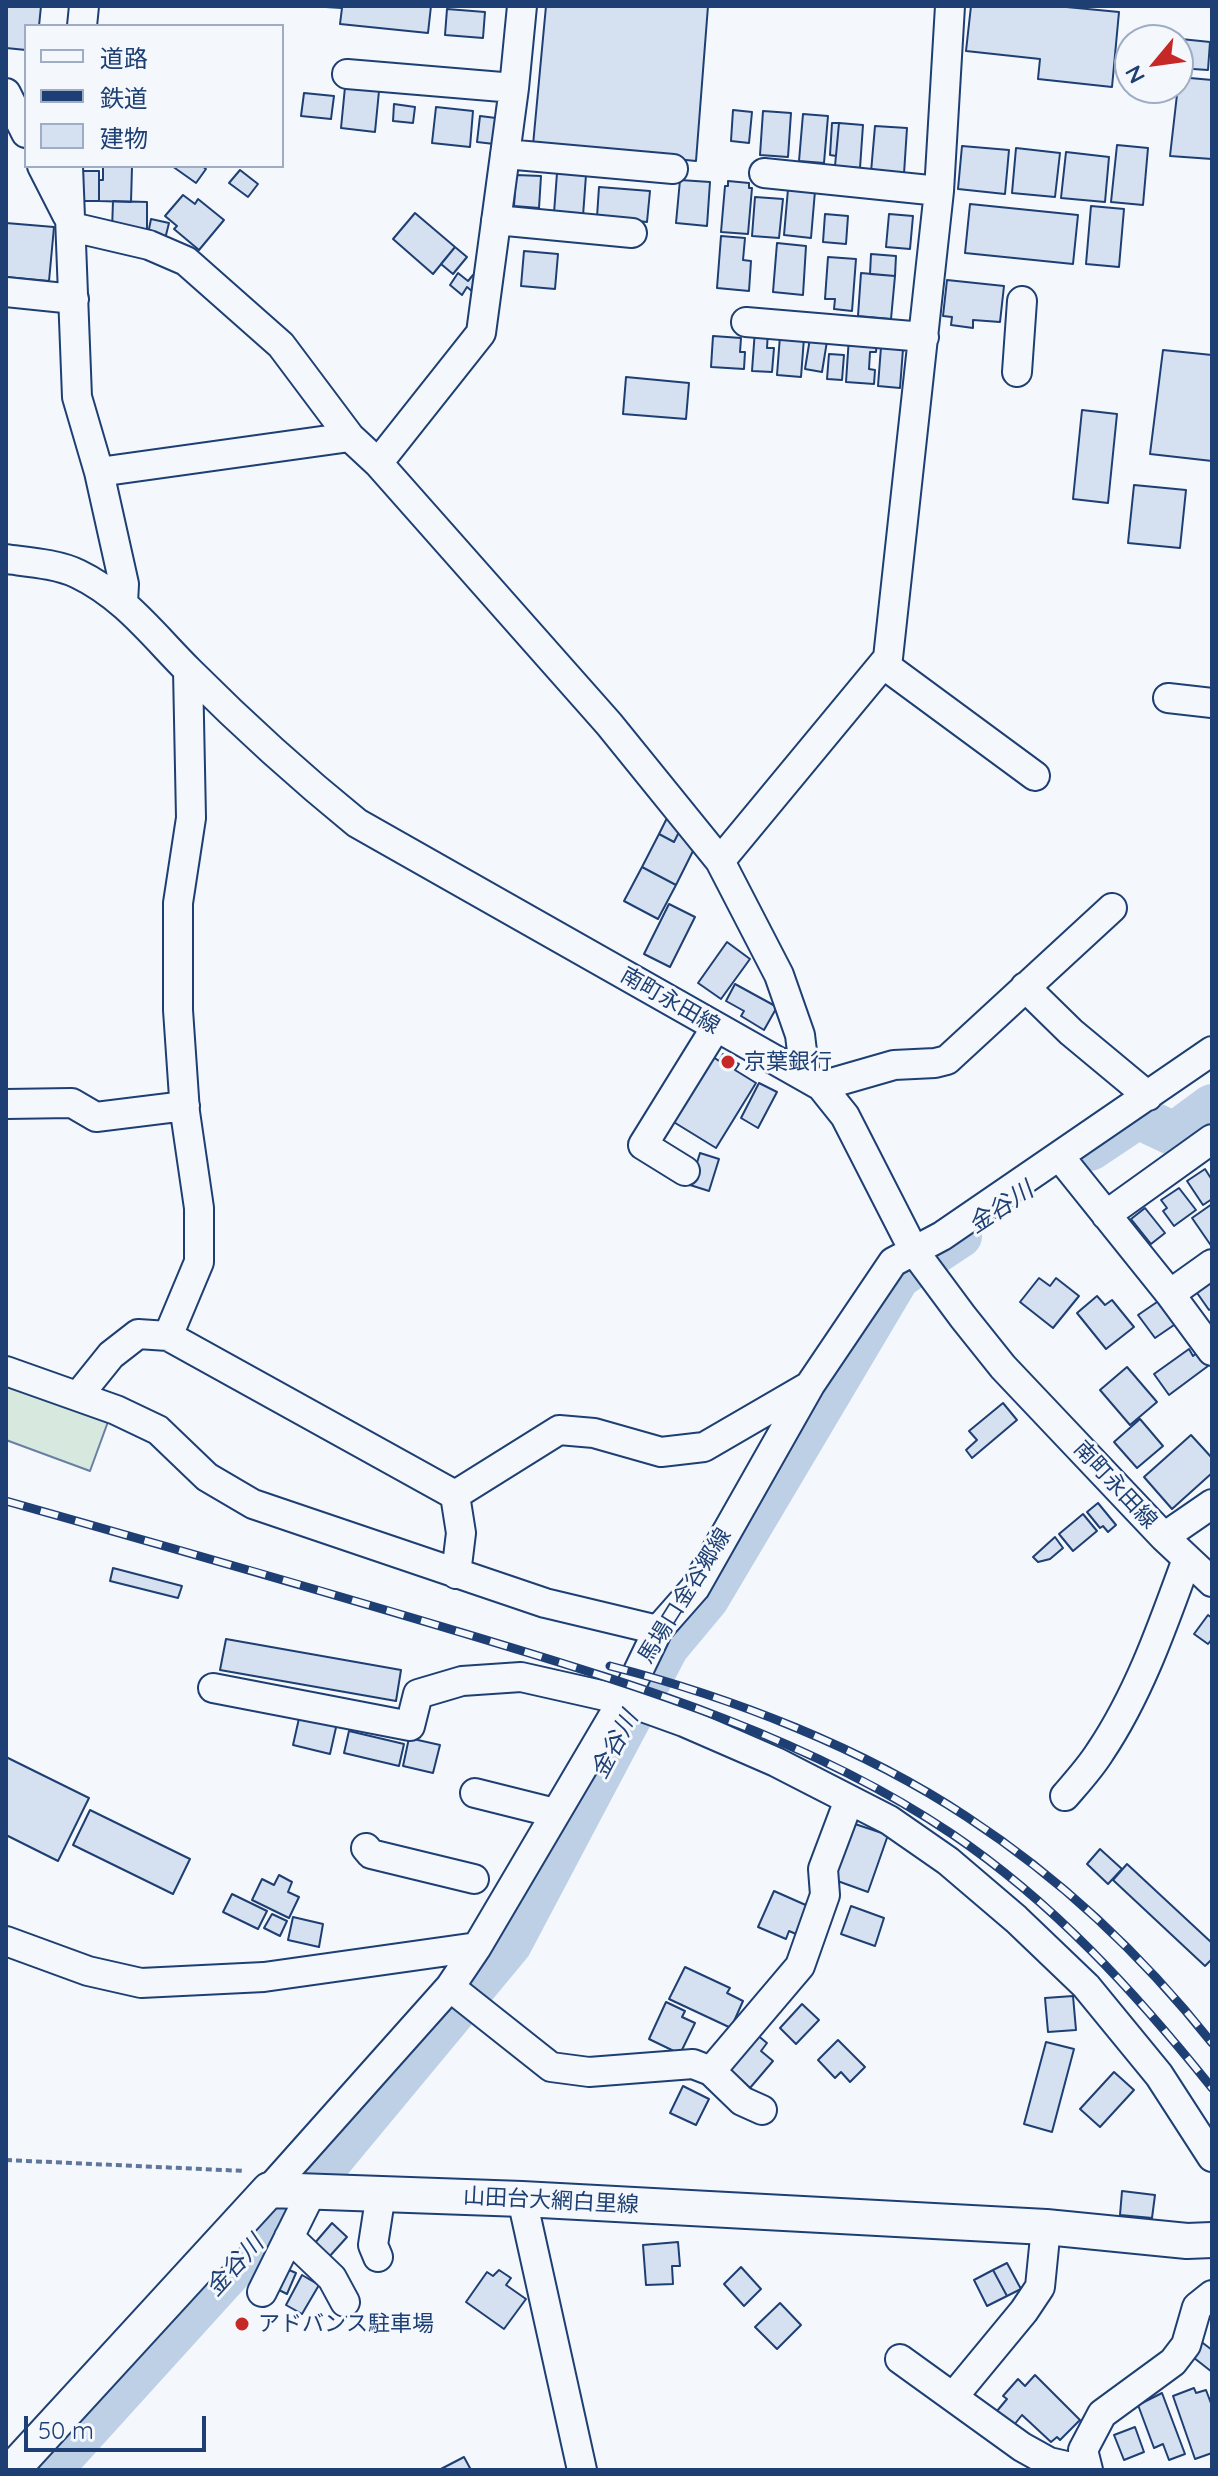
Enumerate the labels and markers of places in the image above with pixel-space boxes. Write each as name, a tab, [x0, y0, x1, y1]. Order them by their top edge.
place label: 京葉銀行	[744, 1049, 832, 1075]
marker: 京葉銀行	[719, 1053, 737, 1071]
place label: アドバンス駐車場	[258, 2311, 434, 2337]
marker: アドバンス駐車場	[233, 2315, 251, 2333]

